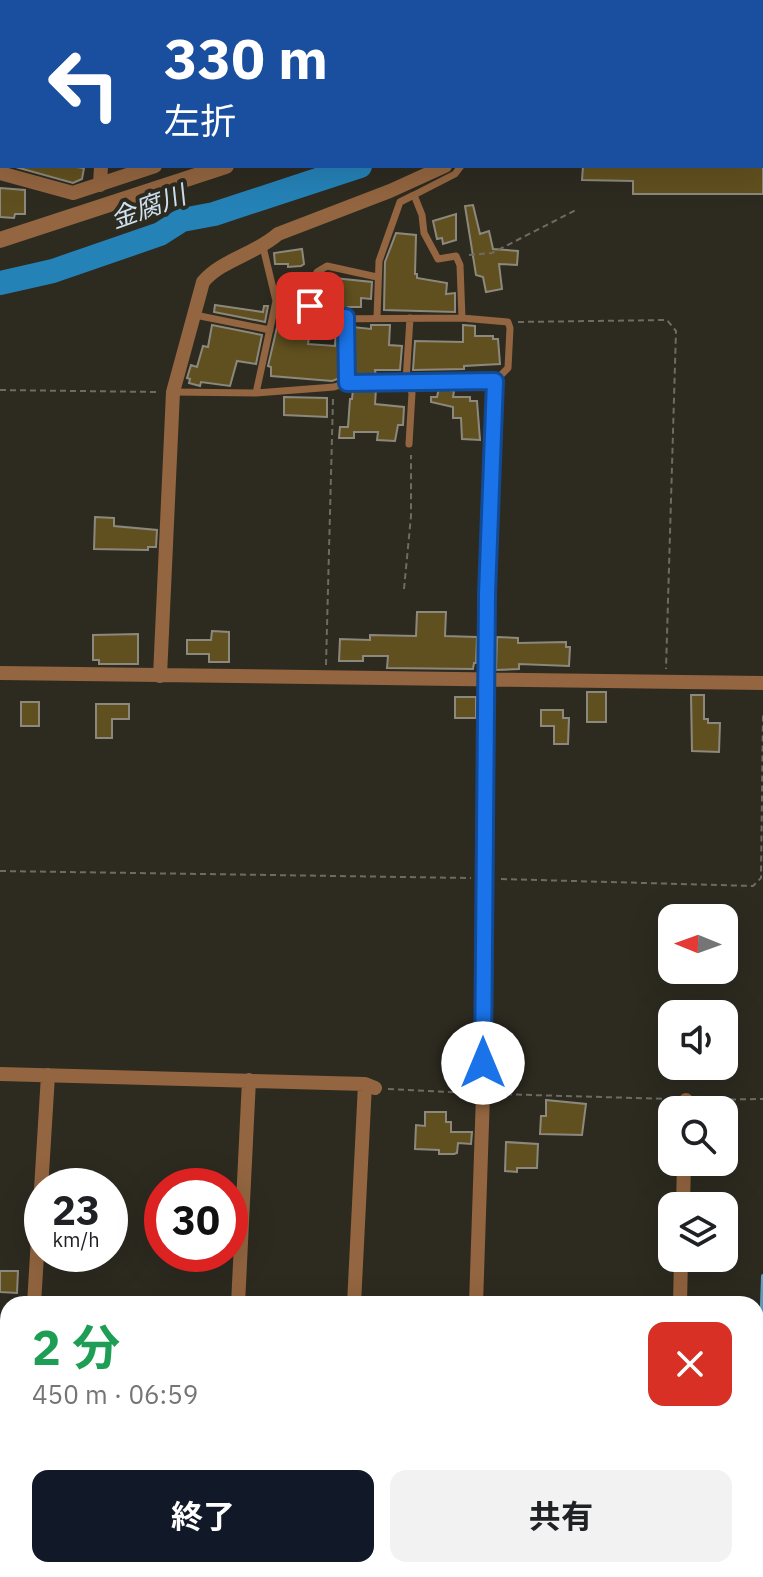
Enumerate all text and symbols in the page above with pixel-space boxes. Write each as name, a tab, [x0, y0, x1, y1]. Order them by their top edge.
text: 330 m	[164, 22, 328, 94]
icon: left	[32, 32, 136, 136]
text: 左折	[164, 97, 236, 144]
water label: 金腐川	[105, 176, 193, 235]
pin	[276, 272, 344, 340]
icon: arrive	[288, 284, 332, 328]
north arrow	[658, 904, 738, 984]
map controls	[658, 904, 738, 1272]
button: sound	[658, 1000, 738, 1080]
position arrow	[441, 1021, 525, 1105]
button: search	[658, 1096, 738, 1176]
speed limit sign: 30	[144, 1168, 248, 1272]
text: 23	[52, 1184, 100, 1236]
button: layers	[658, 1192, 738, 1272]
text: km/h	[52, 1226, 100, 1253]
text: 2 分	[32, 1316, 120, 1378]
button: close	[648, 1322, 732, 1406]
text: 450 m · 06:59	[32, 1377, 198, 1411]
button: 終了	[32, 1470, 374, 1562]
button: 共有	[390, 1470, 732, 1562]

